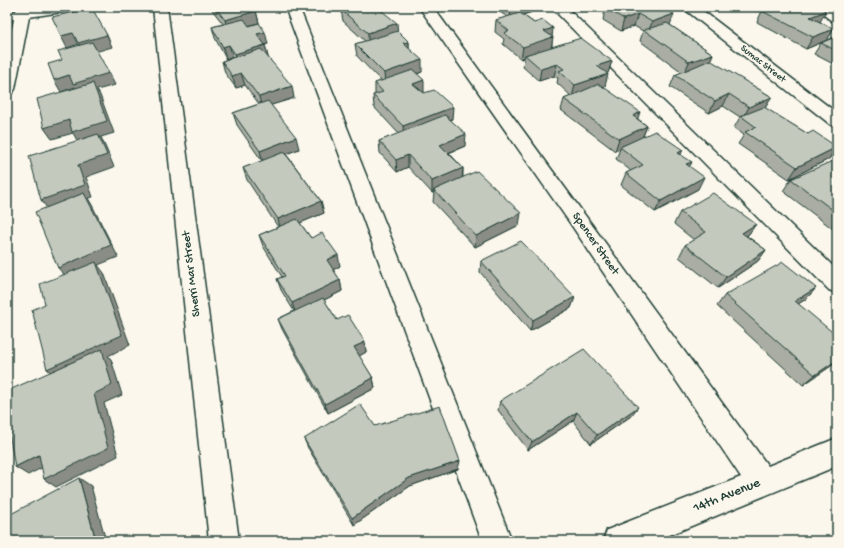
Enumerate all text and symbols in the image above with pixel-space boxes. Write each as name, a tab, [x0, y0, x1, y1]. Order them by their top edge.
street label: Sumac Street	[738, 43, 789, 86]
street label: Spencer Street	[568, 210, 622, 279]
street label: Sherri Mar Street	[180, 229, 204, 318]
street label: 14th Avenue	[690, 475, 764, 518]

